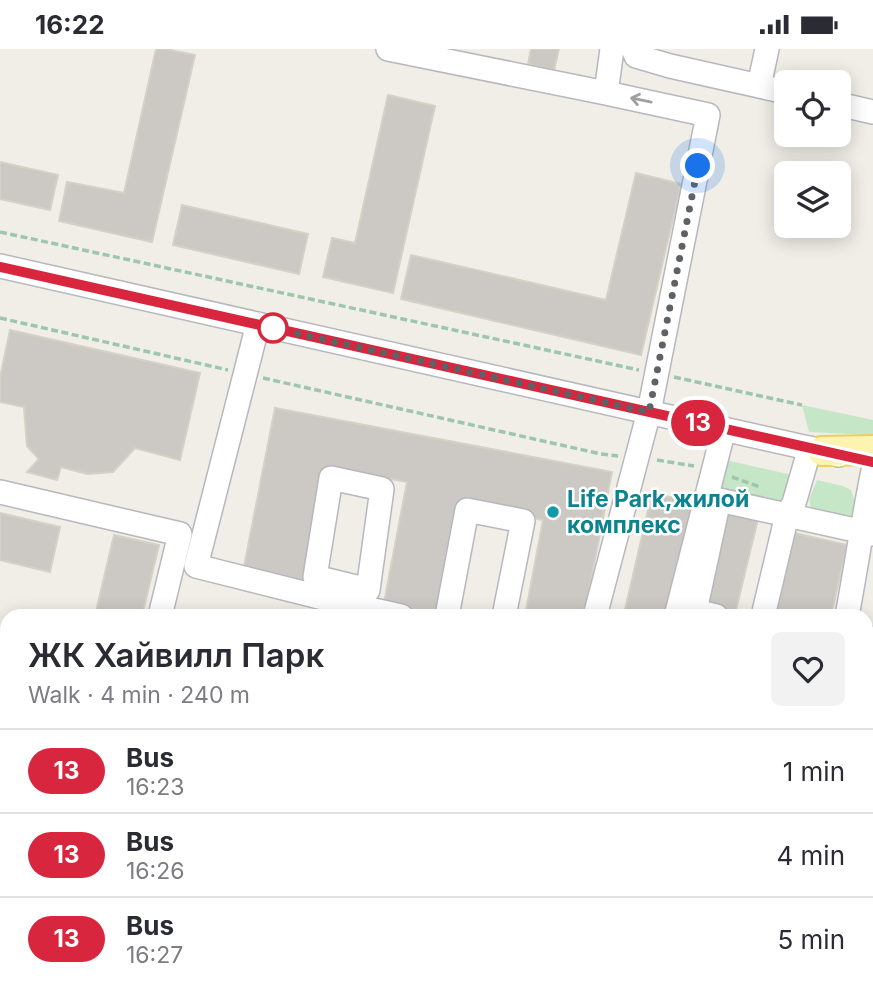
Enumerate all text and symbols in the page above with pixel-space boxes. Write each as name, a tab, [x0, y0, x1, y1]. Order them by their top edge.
text: 16:22	[35, 9, 105, 40]
map controls	[774, 70, 851, 238]
button: locate	[774, 70, 851, 147]
one-way arrow	[630, 93, 653, 107]
your location	[680, 148, 715, 183]
button: layers	[774, 161, 851, 238]
unlabelled marker	[258, 313, 288, 343]
line badge: 13	[666, 400, 730, 446]
text: 13	[685, 408, 711, 437]
place label: Life Park,жилой комплекс	[567, 485, 749, 539]
marker: Life Park,жилой комплекс	[545, 504, 561, 520]
button: heart	[771, 632, 845, 706]
text: ЖК Хайвилл Парк	[28, 635, 324, 675]
text: Walk · 4 min · 240 m	[28, 681, 250, 709]
text: Bus	[126, 742, 174, 773]
text: 13	[54, 756, 79, 785]
text: 1 min	[783, 756, 845, 787]
text: 16:23	[126, 773, 184, 801]
text: Bus	[126, 826, 174, 857]
text: 13	[54, 840, 79, 869]
text: 4 min	[776, 840, 845, 871]
text: 16:26	[126, 857, 185, 885]
text: Bus	[126, 910, 174, 941]
text: 13	[54, 924, 79, 953]
text: 5 min	[777, 924, 845, 955]
text: 16:27	[126, 941, 183, 969]

